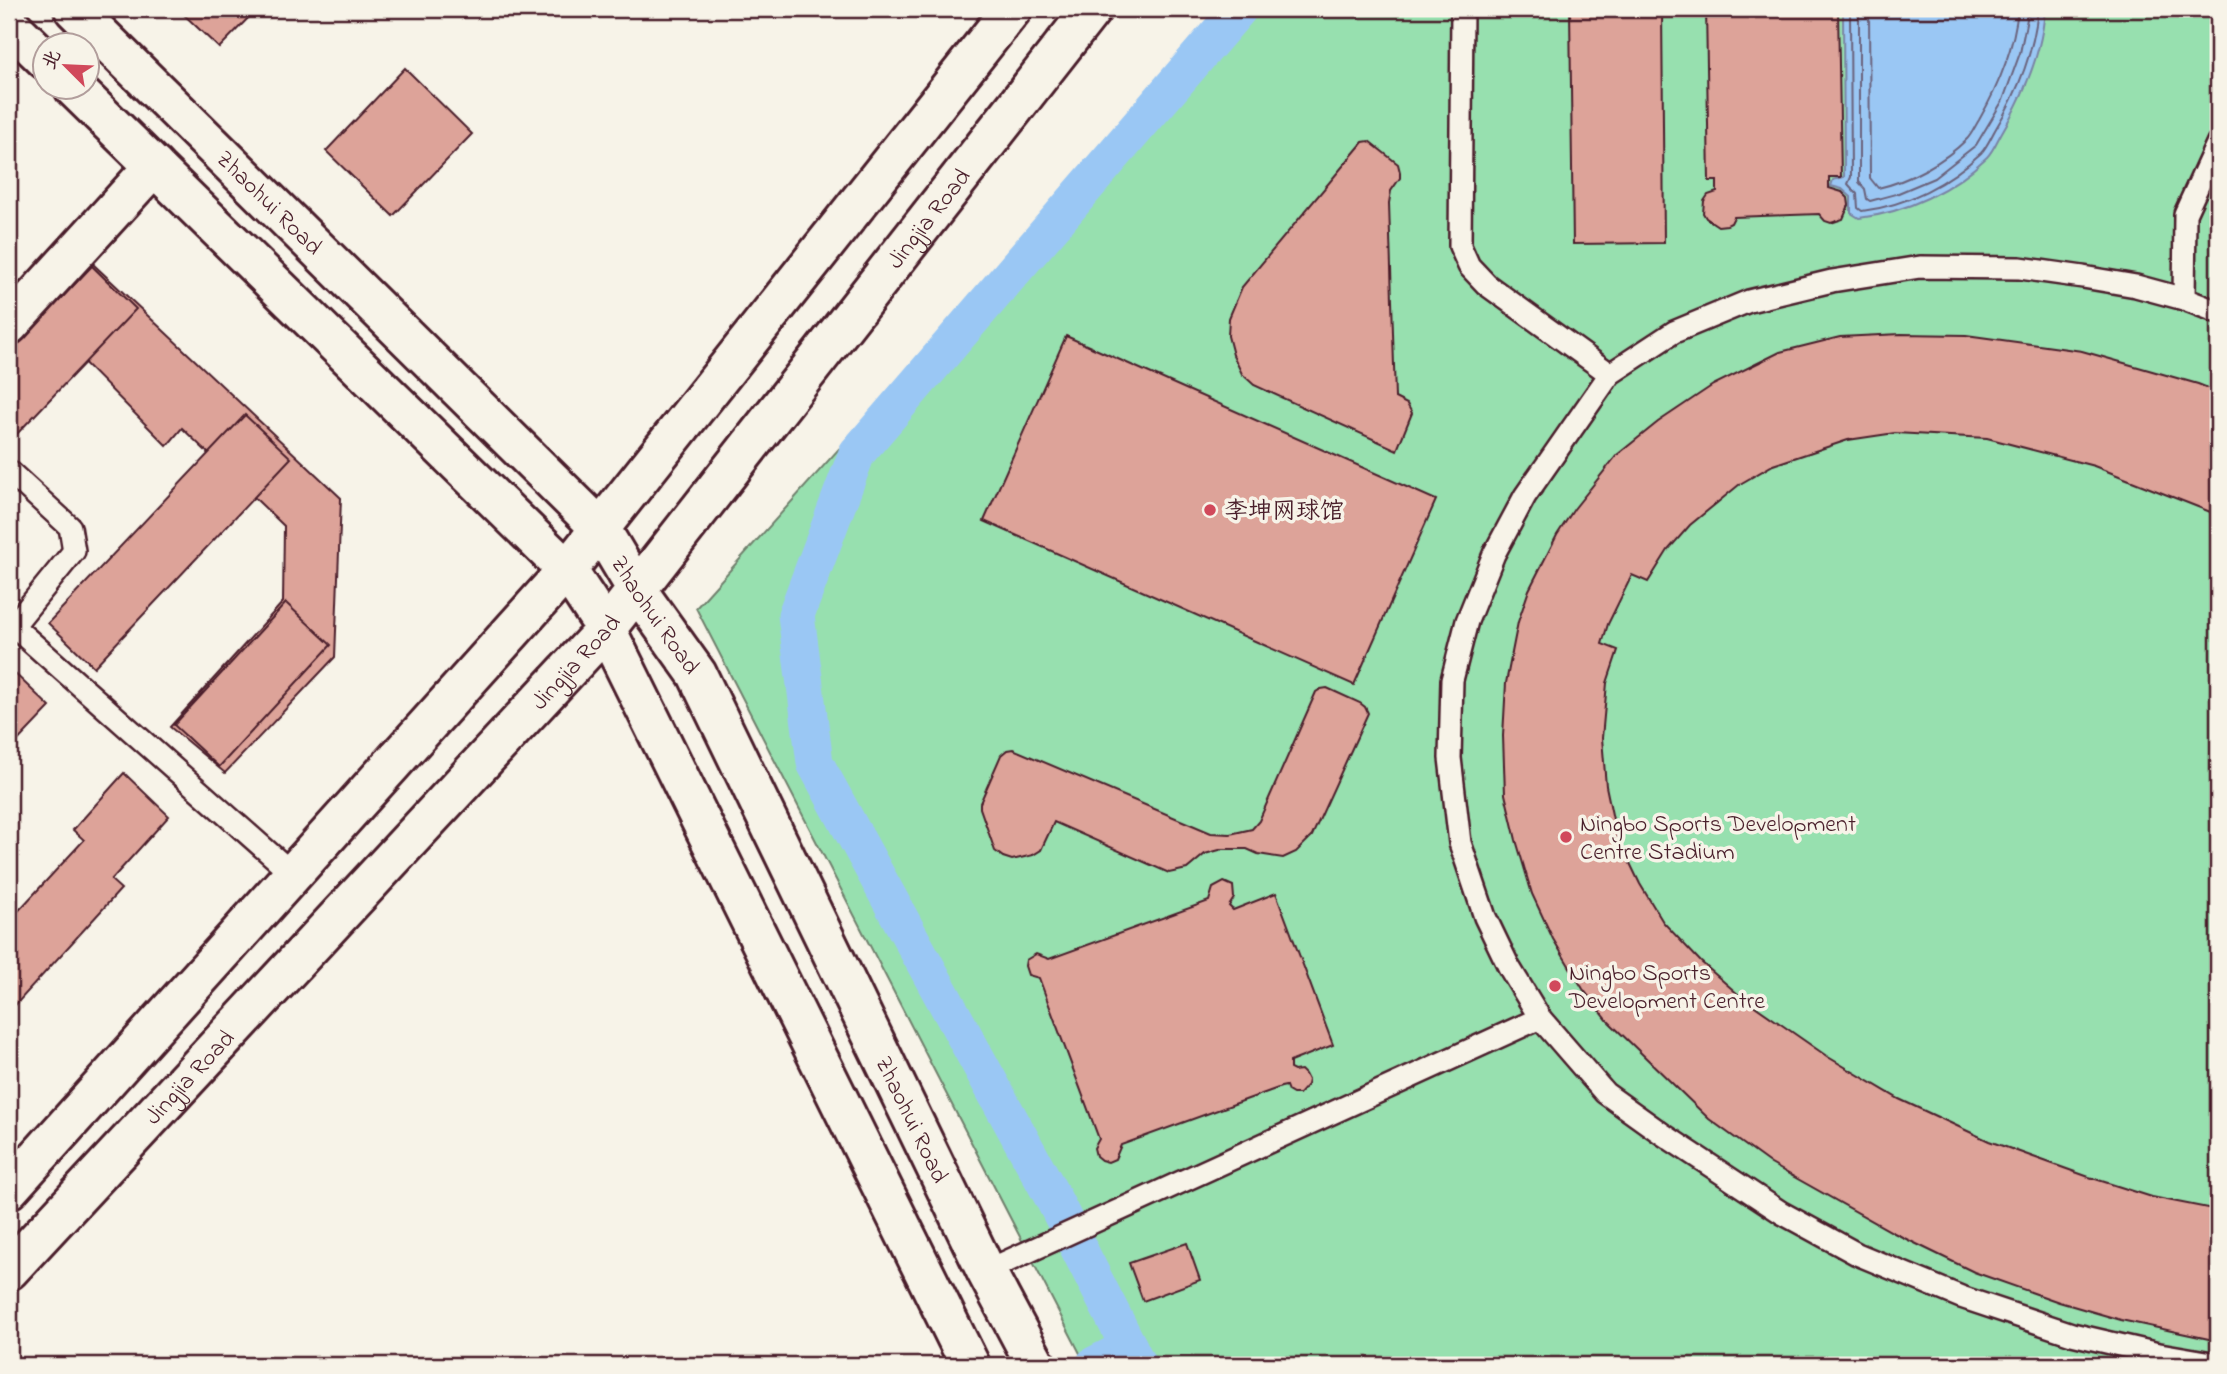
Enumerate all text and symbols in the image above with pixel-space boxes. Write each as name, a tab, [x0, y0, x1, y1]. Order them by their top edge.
north arrow	[32, 32, 102, 102]
text: 北	[37, 46, 69, 74]
street label: Zhaohui Road	[207, 143, 330, 265]
street label: Jingjia Road	[880, 162, 981, 277]
place label: 李坤网球馆	[1224, 495, 1344, 530]
marker: 李坤网球馆	[1202, 502, 1218, 518]
street label: Zhaohui Road	[600, 550, 707, 683]
street label: Jingjia Road	[524, 608, 631, 719]
place label: Ningbo Sports Development Centre Stadium	[1580, 808, 1856, 871]
marker: Ningbo Sports Development Centre Stadium	[1558, 829, 1574, 845]
place label: Ningbo Sports Development Centre	[1568, 957, 1765, 1020]
marker: Ningbo Sports Development Centre	[1547, 978, 1563, 994]
street label: Jingjia Road	[137, 1023, 244, 1134]
street label: Zhaohui Road	[865, 1051, 956, 1190]

